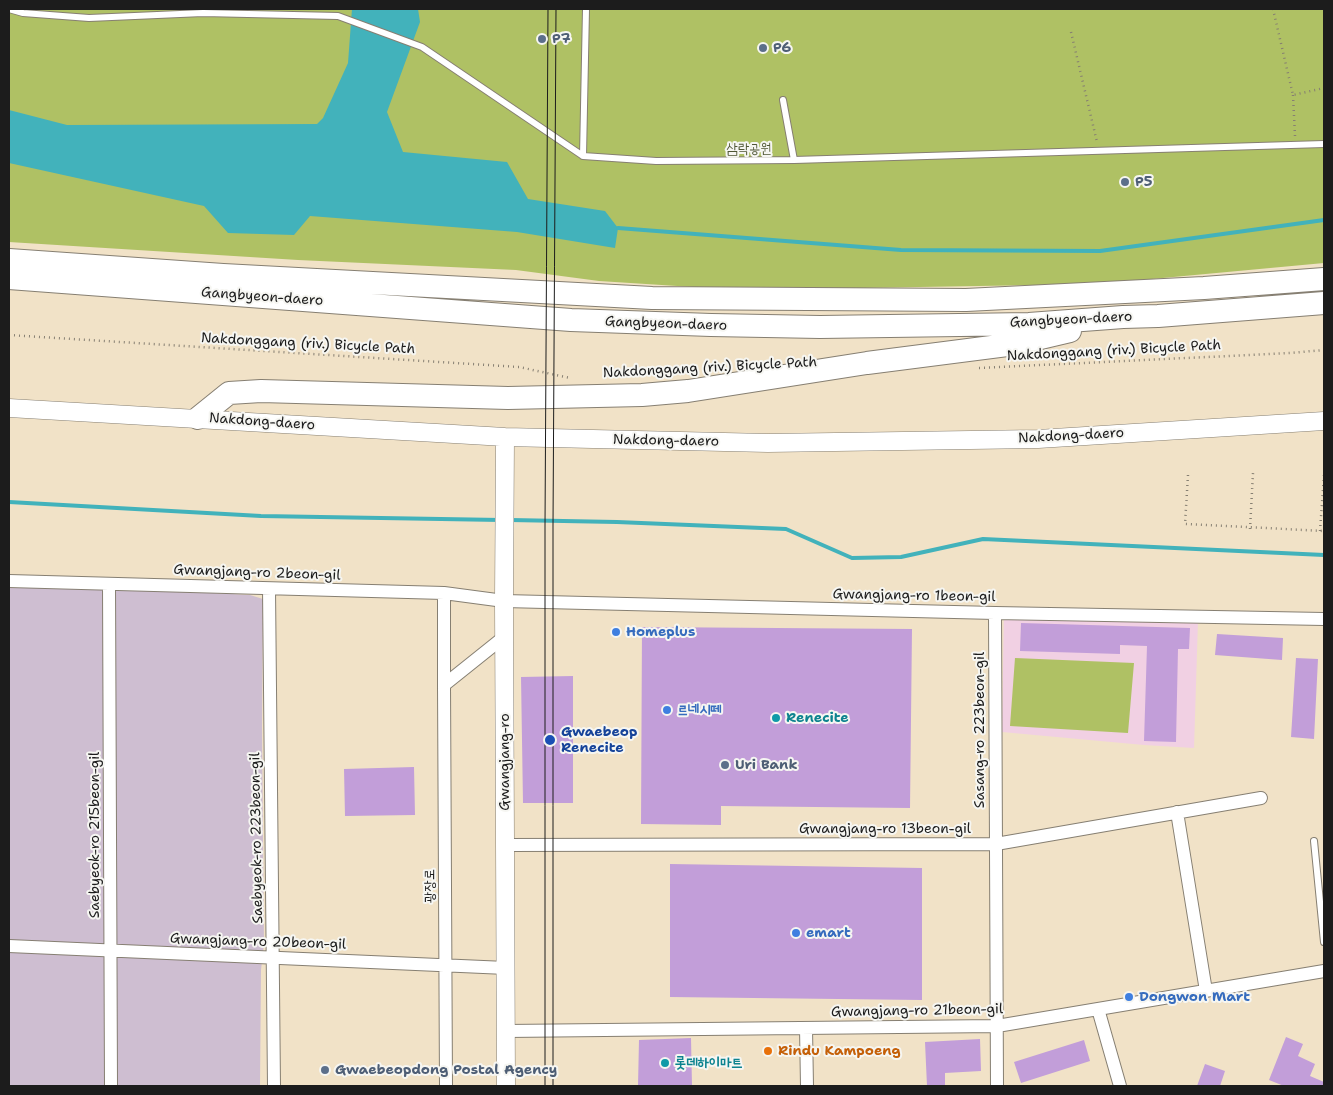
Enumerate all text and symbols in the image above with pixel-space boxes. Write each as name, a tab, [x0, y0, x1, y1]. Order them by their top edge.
place label: P7	[552, 31, 571, 47]
marker: P7	[536, 33, 548, 45]
place label: P6	[773, 40, 791, 56]
marker: P6	[757, 42, 769, 54]
park label: 삼락공원	[726, 141, 772, 157]
place label: P5	[1135, 174, 1153, 190]
marker: P5	[1119, 176, 1131, 188]
street label: Gangbyeon-daero	[200, 284, 324, 310]
street label: Gangbyeon-daero	[1009, 308, 1133, 332]
street label: Gangbyeon-daero	[604, 313, 728, 335]
street label: Nakdonggang (riv.) Bicycle Path	[200, 330, 416, 358]
street label: Nakdonggang (riv.) Bicycle Path	[1006, 337, 1222, 365]
street label: Nakdonggang (riv.) Bicycle Path	[602, 354, 818, 382]
street label: Nakdong-daero	[208, 410, 316, 434]
street label: Nakdong-daero	[1018, 425, 1124, 447]
street label: Nakdong-daero	[613, 432, 719, 450]
street label: Gwangjang-ro 2beon-gil	[173, 562, 341, 584]
street label: Gwangjang-ro 1beon-gil	[832, 586, 996, 606]
place label: Homeplus	[626, 624, 695, 640]
marker: Homeplus	[610, 626, 622, 638]
street label: Sasang-ro 223beon-gil	[972, 652, 988, 808]
place label: 르네시떼	[677, 702, 722, 718]
marker: 르네시떼	[661, 704, 673, 716]
place label: Renecite	[786, 710, 849, 726]
marker: Renecite	[770, 712, 782, 724]
street label: Gwangjang-ro	[497, 713, 513, 811]
place label: Gwaebeop Renecite	[561, 724, 637, 756]
marker: Gwaebeop Renecite	[543, 733, 557, 747]
street label: Saebyeok-ro 215beon-gil	[87, 752, 103, 918]
street label: Saebyeok-ro 223beon-gil	[247, 752, 267, 924]
place label: Uri Bank	[735, 757, 798, 773]
marker: Uri Bank	[719, 759, 731, 771]
street label: Gwangjang-ro 13beon-gil	[799, 821, 971, 837]
street label: 광장로	[422, 869, 438, 903]
place label: emart	[806, 925, 851, 941]
marker: emart	[790, 927, 802, 939]
street label: Gwangjang-ro 20beon-gil	[170, 931, 346, 953]
place label: Dongwon Mart	[1139, 989, 1250, 1005]
marker: Dongwon Mart	[1123, 991, 1135, 1003]
street label: Gwangjang-ro 21beon-gil	[831, 1001, 1003, 1021]
place label: Rindu Kampoeng	[778, 1043, 901, 1059]
marker: Rindu Kampoeng	[762, 1045, 774, 1057]
place label: 롯데하이마트	[675, 1055, 743, 1071]
marker: 롯데하이마트	[659, 1057, 671, 1069]
place label: Gwaebeopdong Postal Agency	[335, 1062, 557, 1078]
marker: Gwaebeopdong Postal Agency	[319, 1064, 331, 1076]

